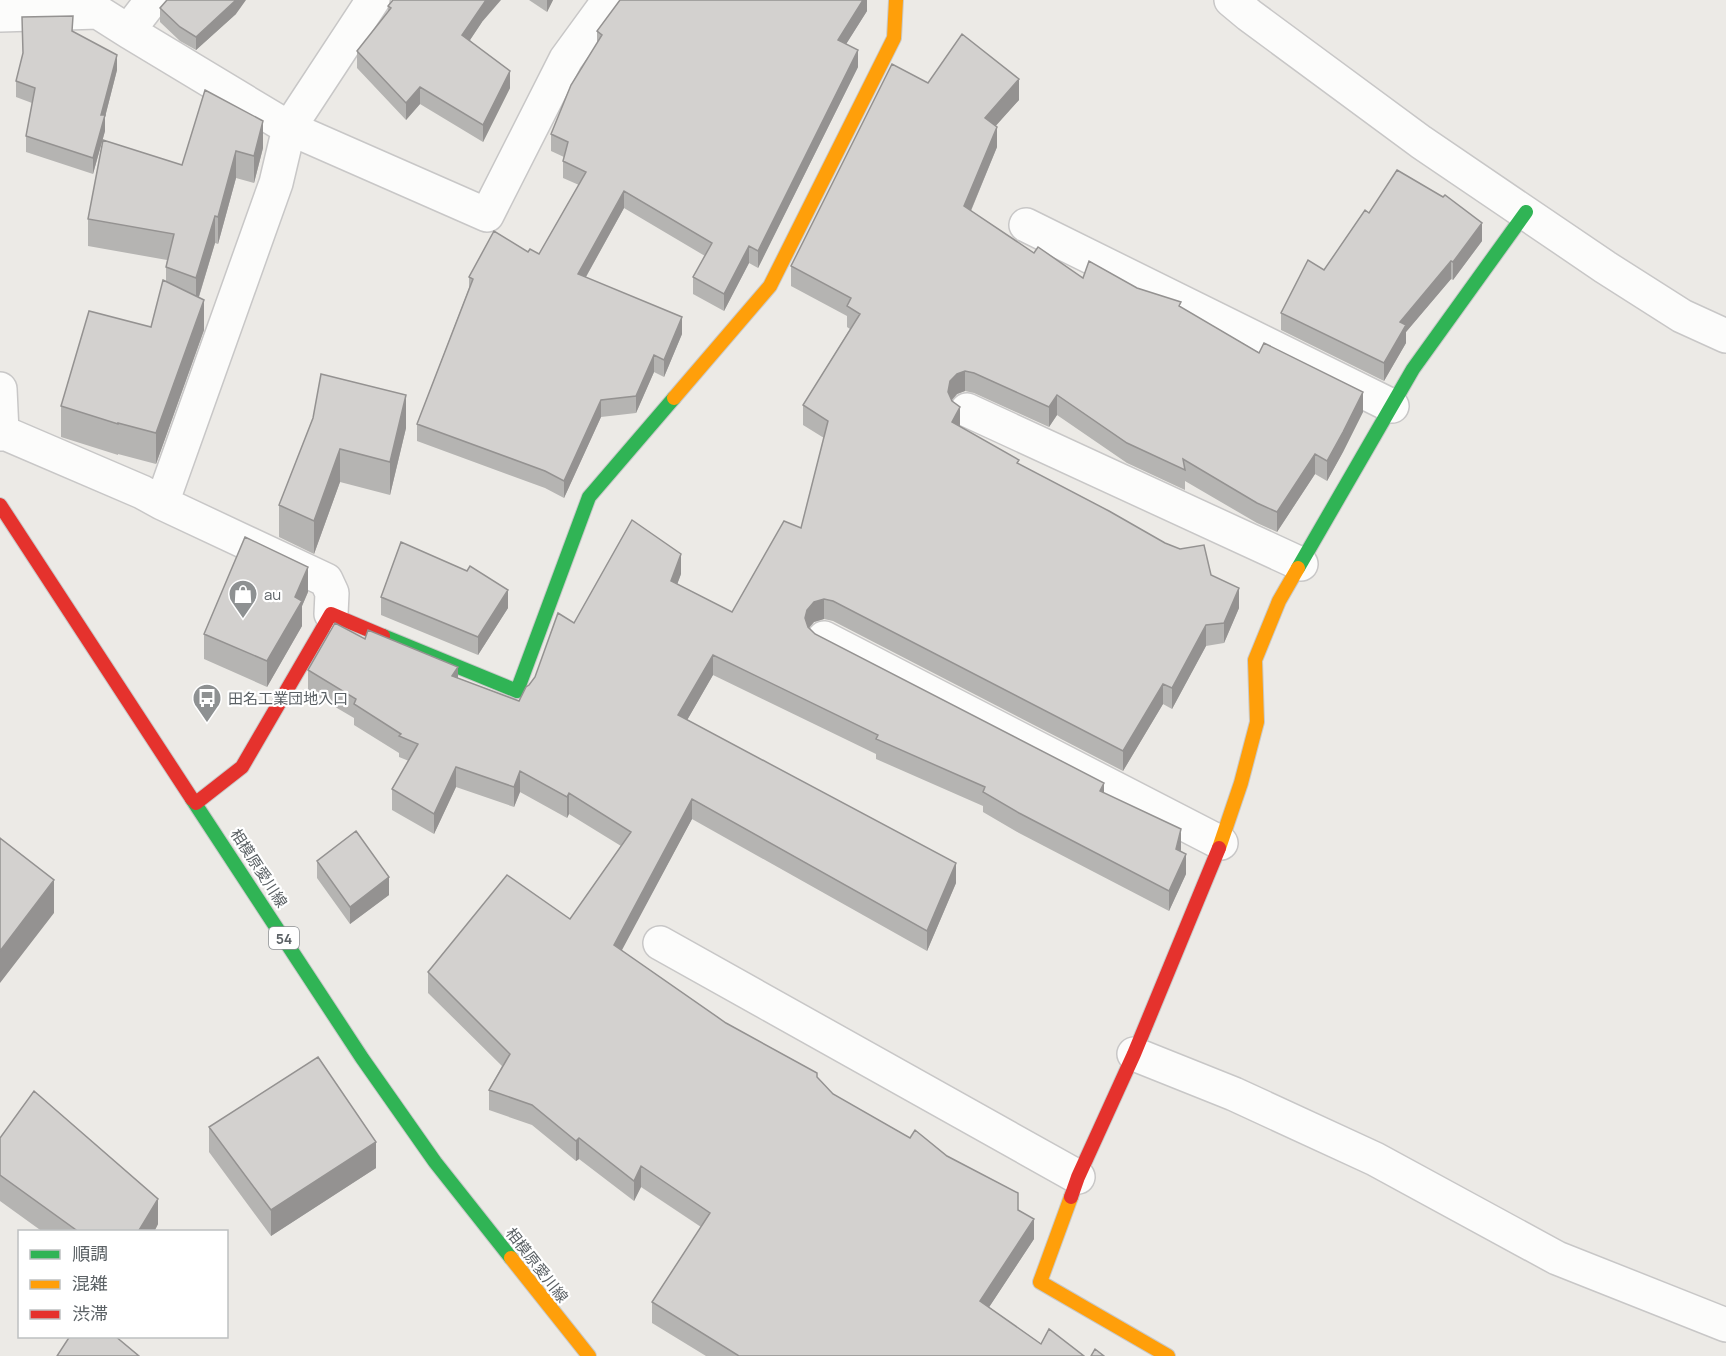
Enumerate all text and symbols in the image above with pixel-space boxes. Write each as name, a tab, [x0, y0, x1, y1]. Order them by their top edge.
shop icon: au	[227, 578, 259, 620]
place label: au	[264, 584, 281, 605]
bus stop icon: 田名工業団地入口	[191, 682, 223, 724]
place label: 田名工業団地入口	[228, 688, 348, 709]
street label: 相模原愛川線	[226, 825, 292, 911]
road number: 54	[269, 927, 299, 949]
street label: 相模原愛川線	[501, 1223, 573, 1307]
legend	[18, 1230, 228, 1338]
text: 順調	[72, 1241, 108, 1265]
text: 混雑	[72, 1271, 108, 1295]
text: 渋滞	[72, 1301, 108, 1325]

